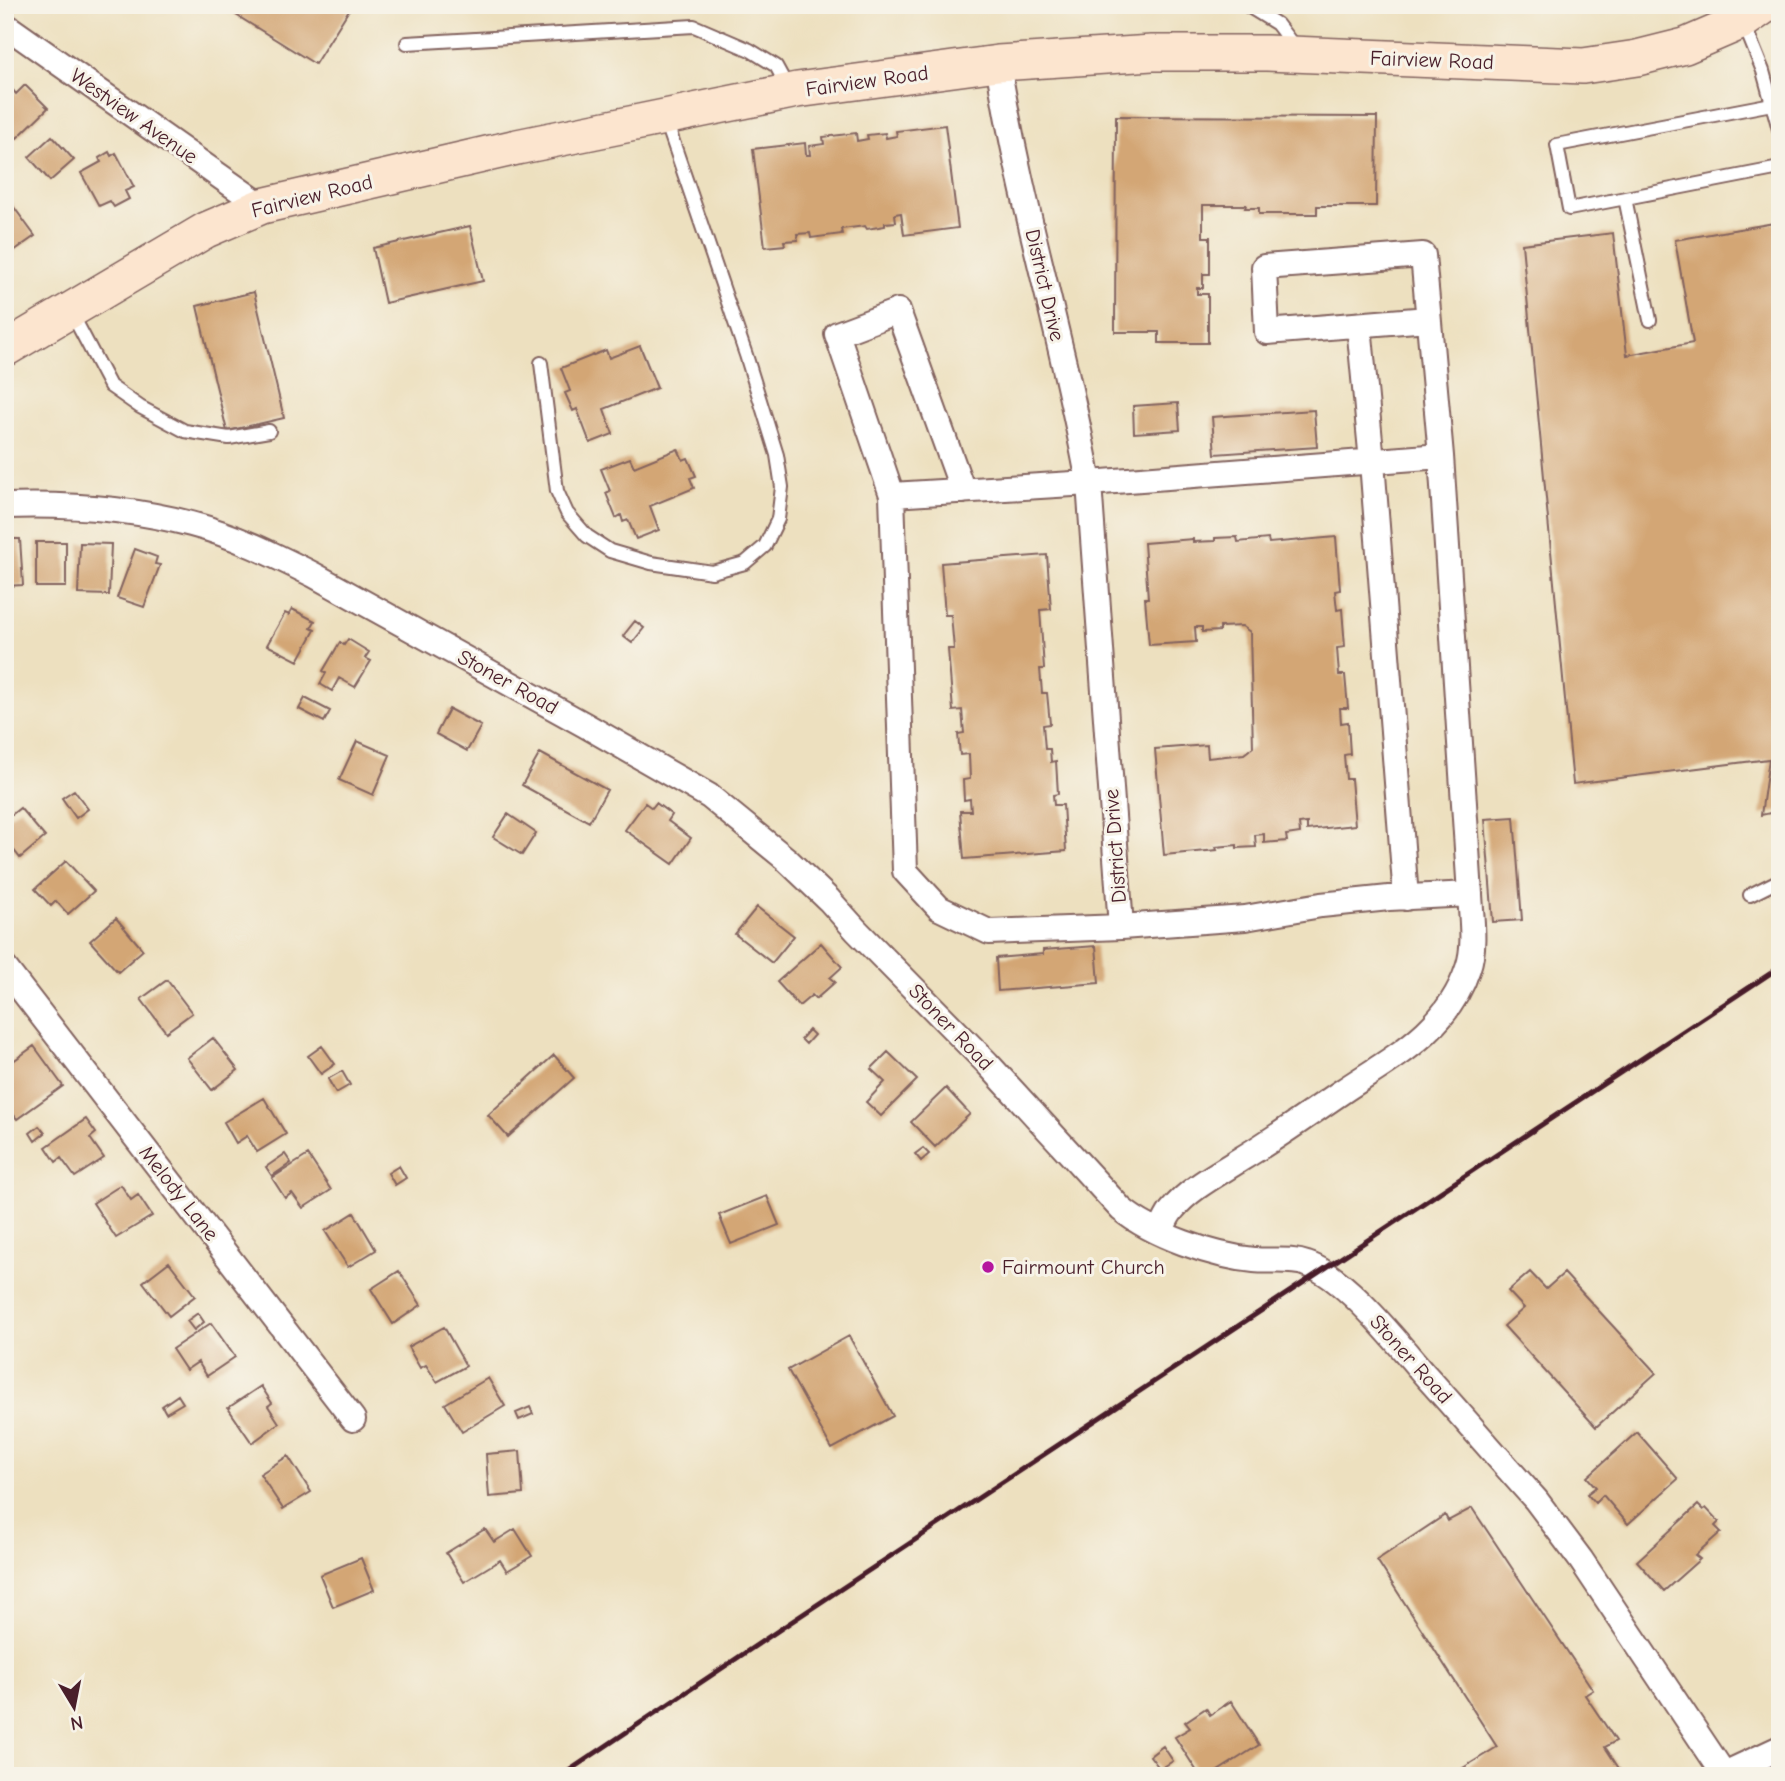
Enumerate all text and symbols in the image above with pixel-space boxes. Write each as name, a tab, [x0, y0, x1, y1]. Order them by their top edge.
street label: Fairview Road	[1370, 46, 1494, 74]
street label: Fairview Road	[804, 60, 930, 102]
street label: Westview Avenue	[66, 63, 202, 169]
street label: Fairview Road	[249, 169, 375, 223]
street label: District Drive	[1020, 227, 1070, 343]
street label: Stoner Road	[454, 645, 562, 719]
street label: District Drive	[1099, 788, 1131, 904]
street label: Stoner Road	[904, 979, 998, 1075]
street label: Melody Lane	[134, 1141, 224, 1245]
place label: Fairmount Church	[1002, 1255, 1165, 1279]
marker: Fairmount Church	[980, 1259, 996, 1275]
street label: Stoner Road	[1365, 1310, 1457, 1408]
north arrow	[38, 1672, 108, 1742]
text: N	[69, 1711, 85, 1735]

